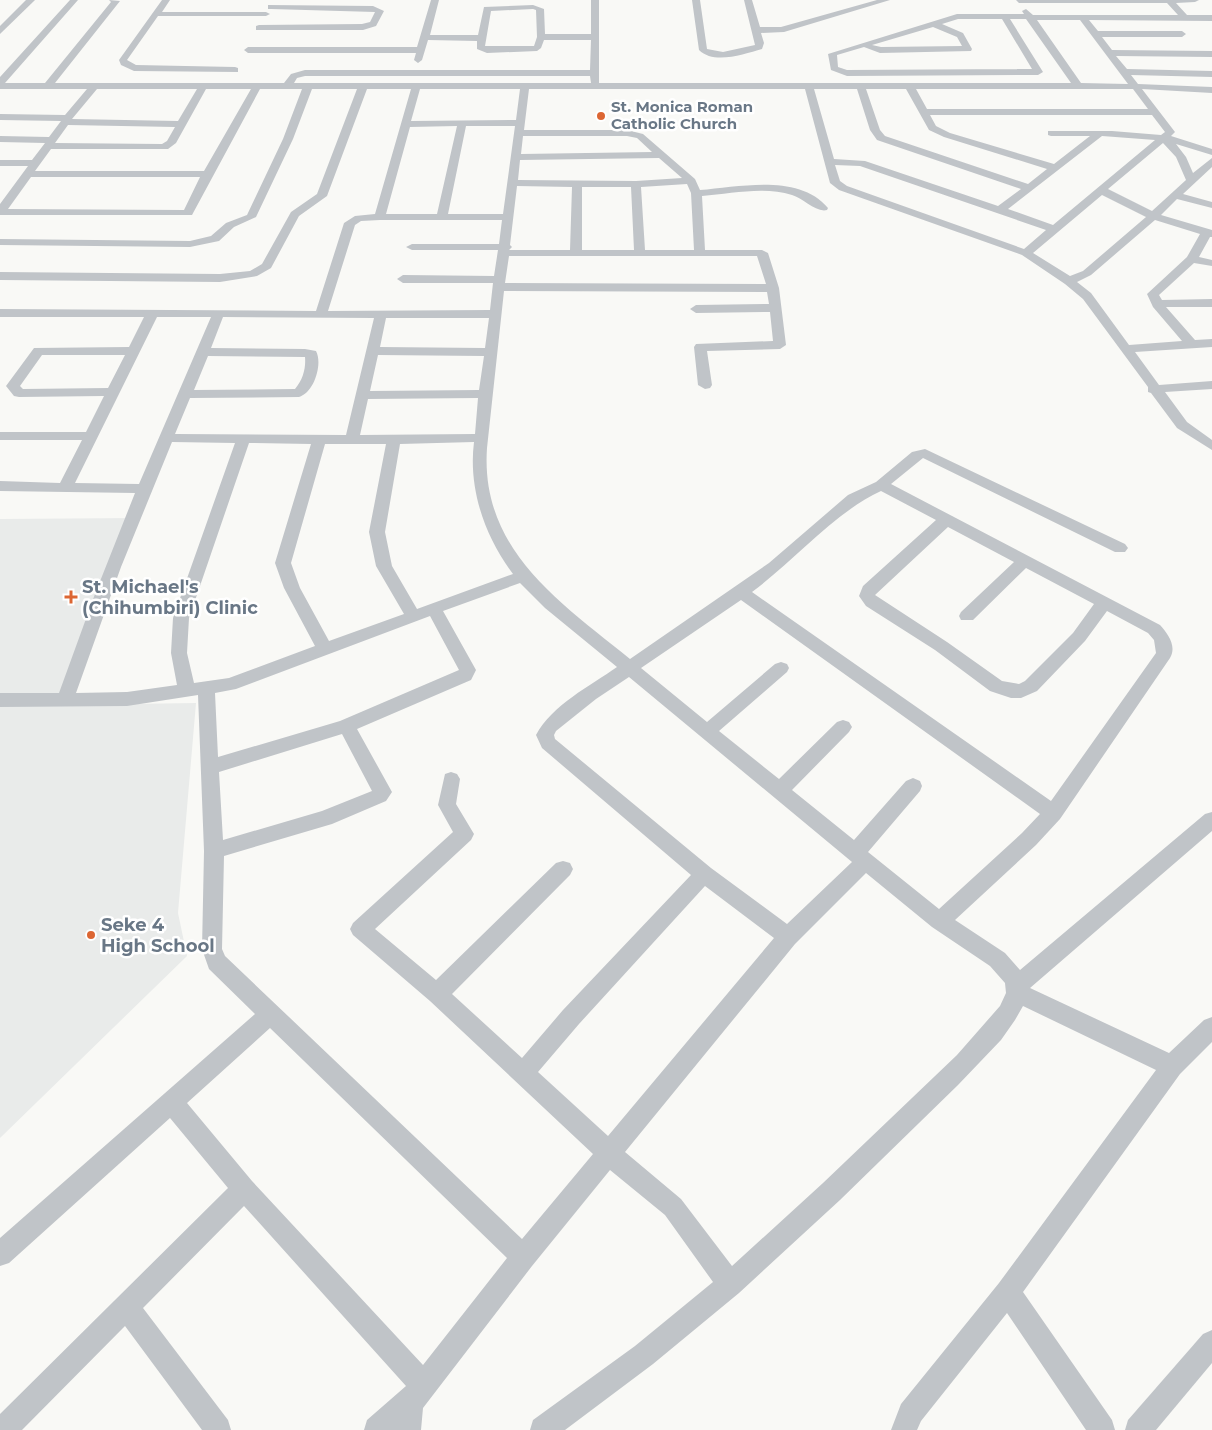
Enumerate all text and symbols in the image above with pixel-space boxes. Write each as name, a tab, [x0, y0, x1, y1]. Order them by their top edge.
place label: St. Monica Roman Catholic Church	[611, 97, 753, 133]
marker: St. Monica Roman Catholic Church	[595, 110, 607, 122]
place label: St. Michael's (Chihumbiri) Clinic	[82, 576, 258, 619]
marker: St. Michael's (Chihumbiri) Clinic	[64, 590, 78, 604]
place label: Seke 4 High School	[101, 914, 215, 957]
marker: Seke 4 High School	[85, 929, 97, 941]

